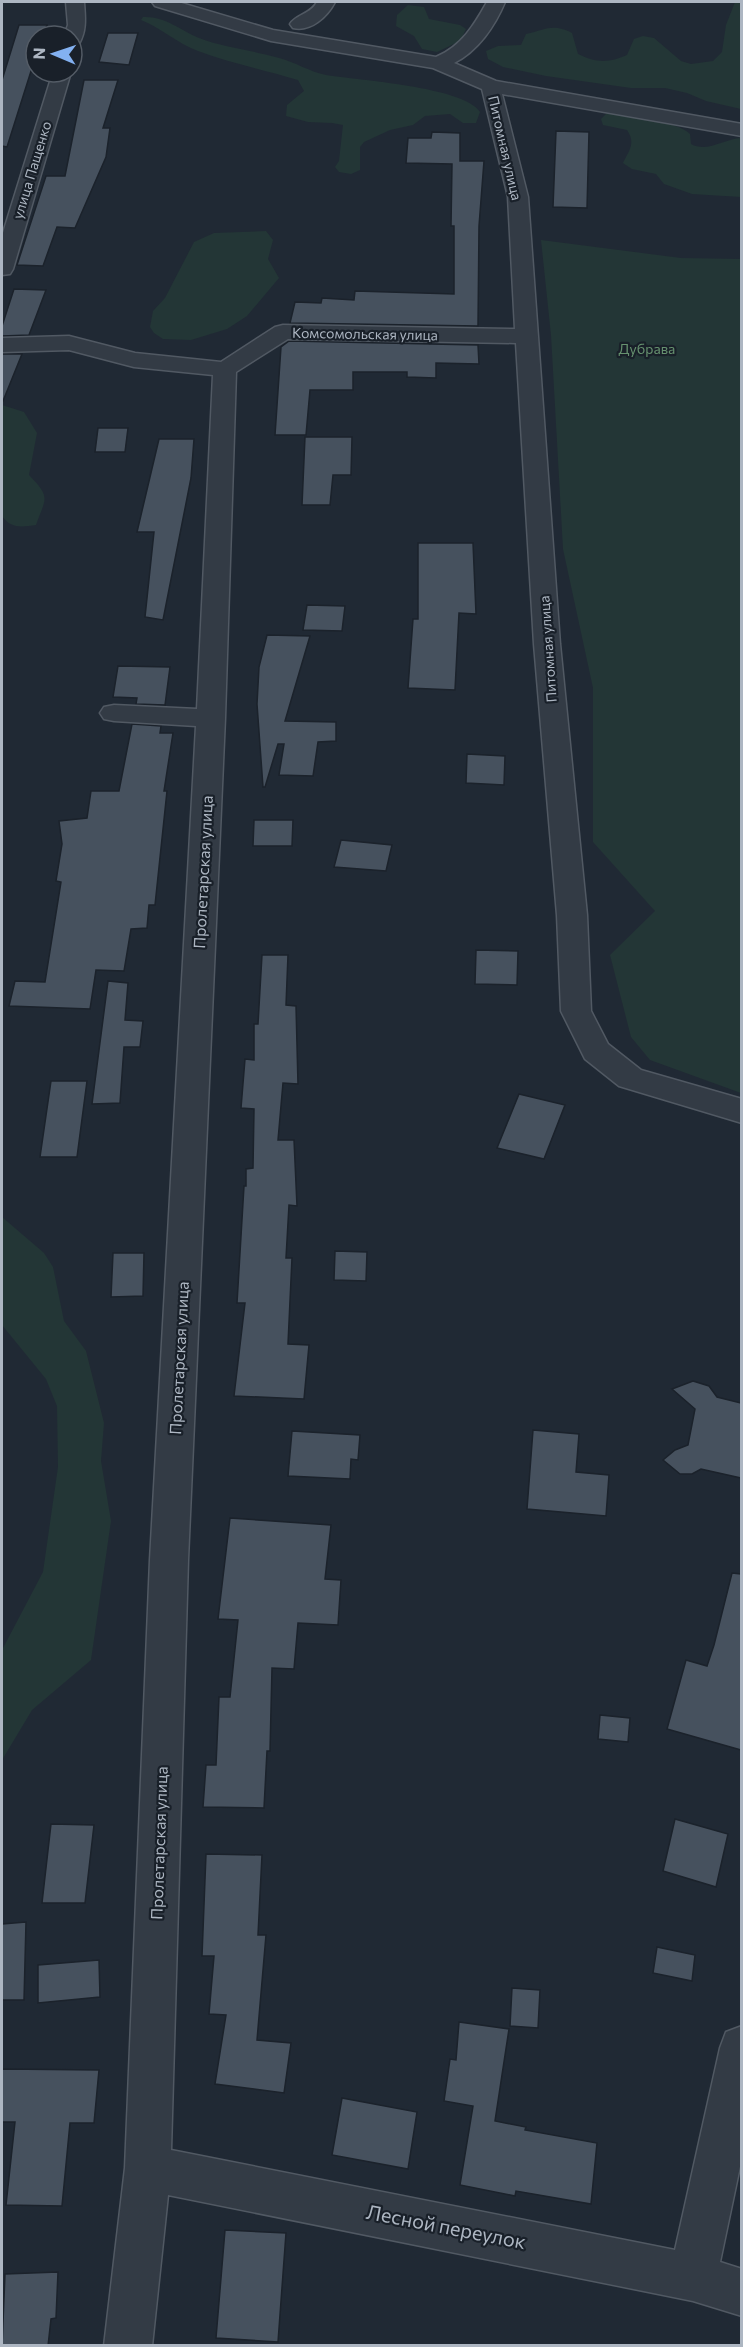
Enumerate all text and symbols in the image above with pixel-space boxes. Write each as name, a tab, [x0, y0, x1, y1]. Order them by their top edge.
north arrow	[24, 24, 84, 84]
text: N	[29, 47, 48, 60]
street label: Питомная улица	[485, 94, 526, 202]
street label: улица Пащенко	[9, 119, 54, 221]
street label: Комсомольская улица	[292, 324, 438, 343]
park label: Дубрава	[619, 340, 675, 357]
street label: Питомная улица	[535, 595, 560, 703]
street label: Пролетарская улица	[189, 795, 216, 949]
street label: Пролетарская улица	[165, 1281, 192, 1435]
street label: Пролетарская улица	[146, 1766, 171, 1920]
street label: Лесной переулок	[364, 2199, 528, 2253]

